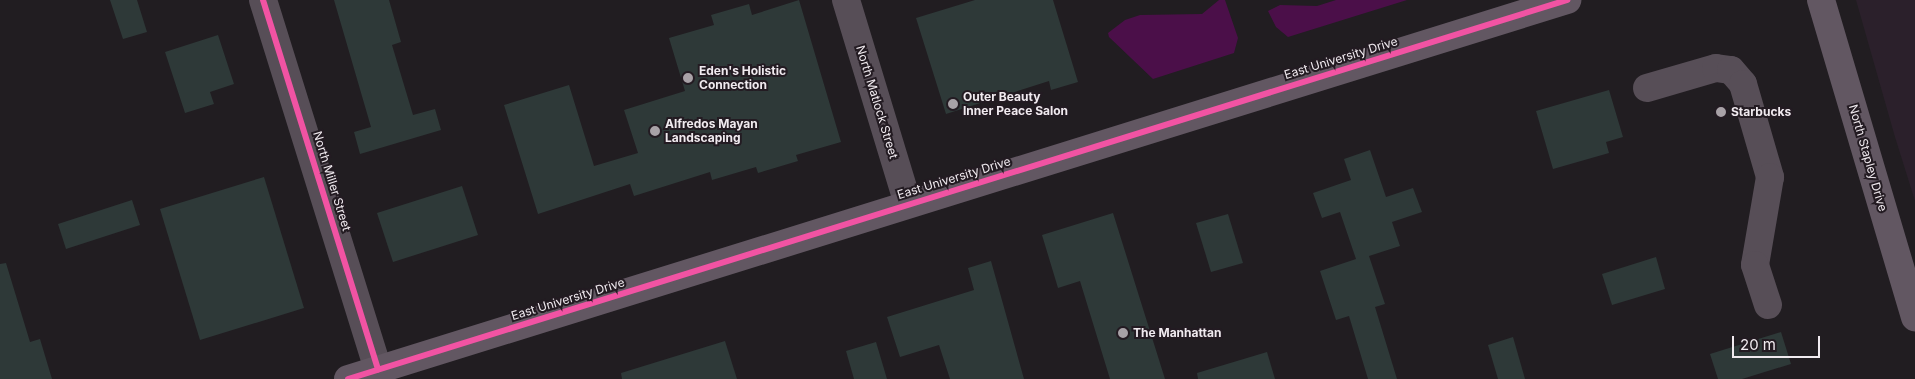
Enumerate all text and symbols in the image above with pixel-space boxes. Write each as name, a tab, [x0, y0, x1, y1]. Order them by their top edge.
street label: East University Drive	[1283, 34, 1399, 82]
street label: North Matlock Street	[853, 44, 901, 160]
place label: Eden's Holistic Connection	[699, 64, 786, 92]
marker: Eden's Holistic Connection	[681, 71, 695, 85]
place label: Outer Beauty Inner Peace Salon	[963, 90, 1068, 118]
marker: Outer Beauty Inner Peace Salon	[947, 98, 959, 110]
street label: North Stapley Drive	[1846, 103, 1890, 213]
place label: Starbucks	[1731, 105, 1791, 119]
marker: Starbucks	[1715, 106, 1727, 118]
place label: Alfredos Mayan Landscaping	[665, 117, 758, 145]
marker: Alfredos Mayan Landscaping	[649, 125, 661, 137]
street label: North Miller Street	[310, 129, 354, 233]
street label: East University Drive	[896, 154, 1012, 202]
street label: East University Drive	[510, 275, 626, 323]
place label: The Manhattan	[1133, 326, 1221, 340]
scale bar	[1735, 326, 1822, 358]
marker: The Manhattan	[1117, 327, 1129, 339]
text: 20 m	[1740, 335, 1776, 354]

